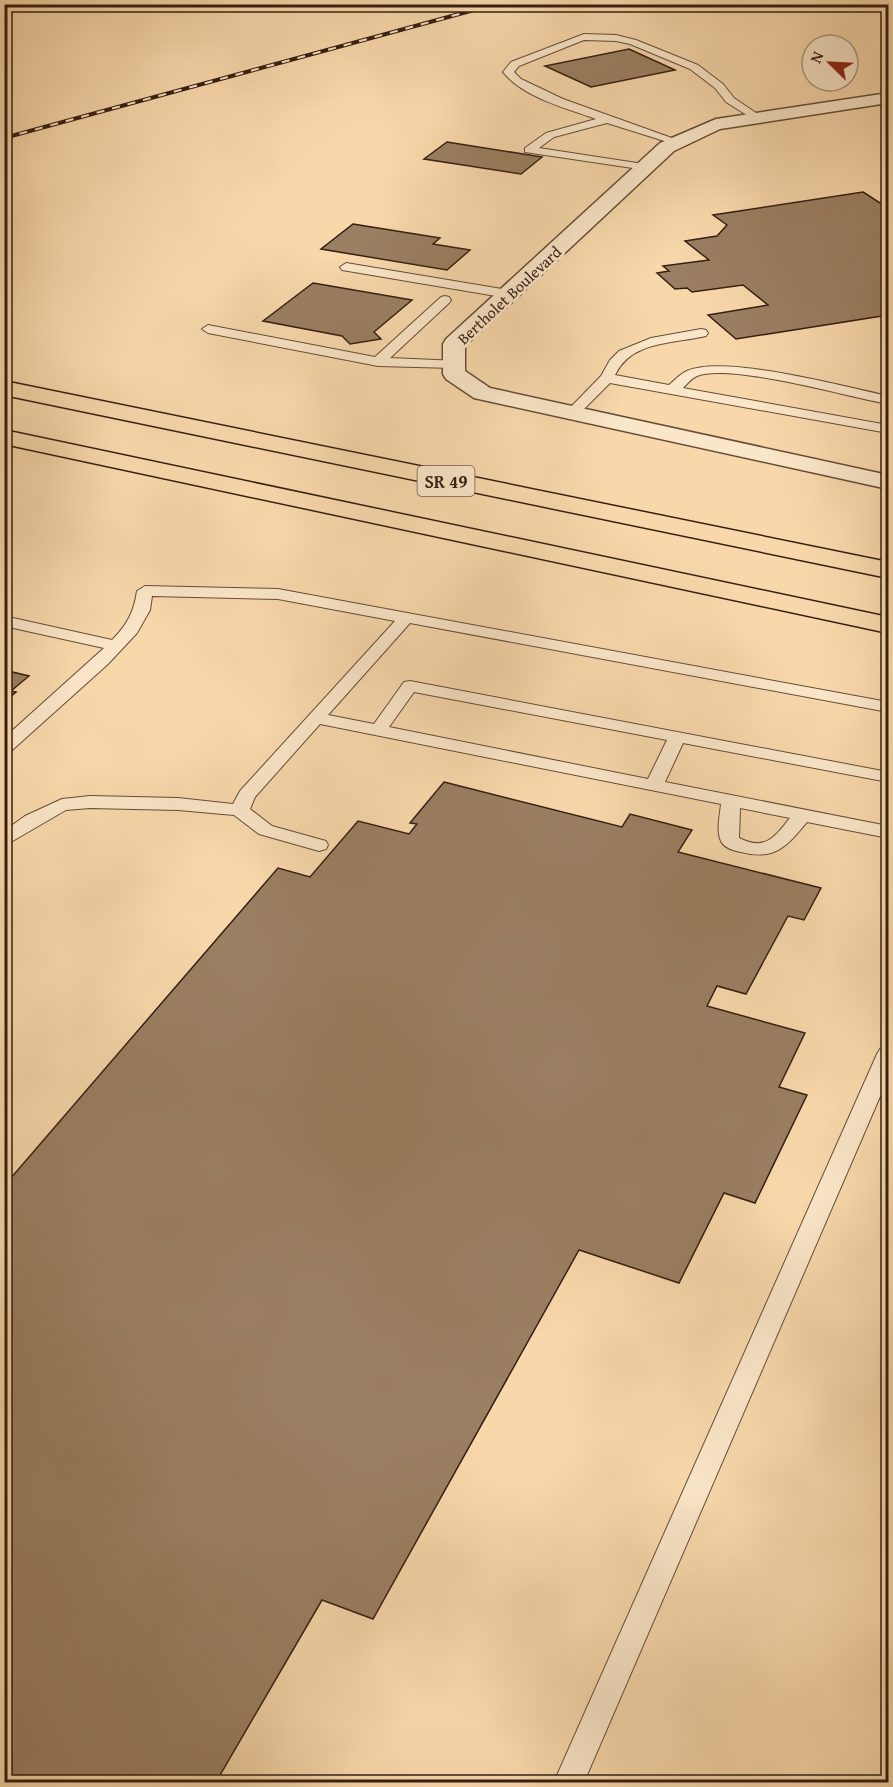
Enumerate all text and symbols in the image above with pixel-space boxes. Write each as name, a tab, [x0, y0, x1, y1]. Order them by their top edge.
north arrow	[800, 33, 860, 93]
text: N	[803, 47, 830, 67]
street label: Bertholet Boulevard	[451, 240, 567, 350]
road number: SR 49	[418, 466, 474, 496]

